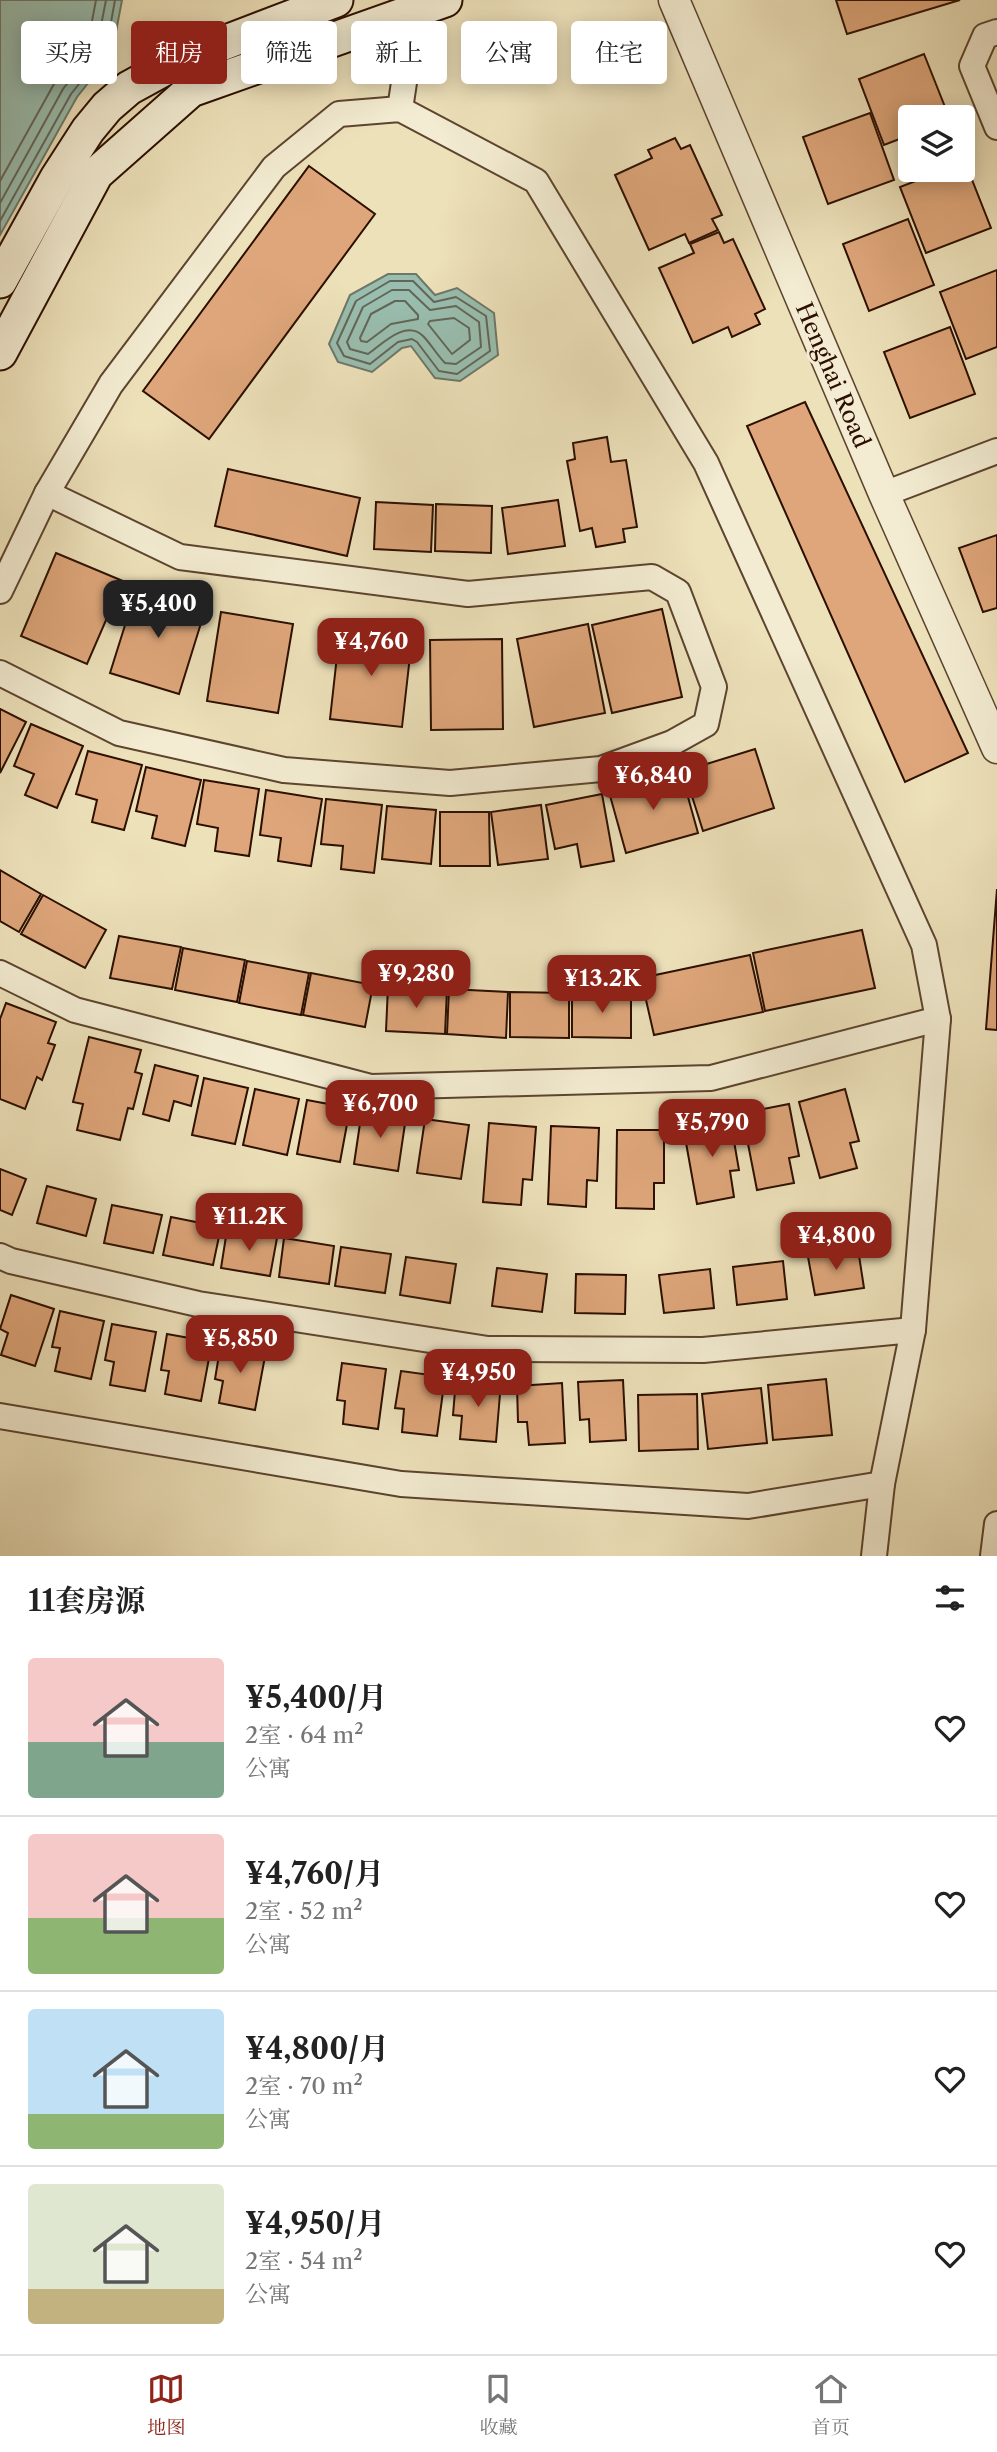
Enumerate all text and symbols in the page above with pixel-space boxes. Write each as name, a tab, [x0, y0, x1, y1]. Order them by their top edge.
chip: 买房	[21, 21, 117, 84]
chip: 租房	[131, 21, 227, 84]
chip: 筛选	[241, 21, 337, 84]
chip: 新上	[351, 21, 447, 84]
chip: 公寓	[461, 21, 557, 84]
chip: 住宅	[571, 21, 667, 84]
map controls	[898, 105, 975, 182]
button: layers	[898, 105, 975, 182]
street label: Henghai Road	[790, 298, 876, 452]
pin: ¥5,400	[101, 580, 215, 640]
text: ¥5,400	[119, 589, 197, 617]
pin: ¥4,760	[314, 618, 428, 678]
text: ¥4,760	[333, 627, 409, 655]
pin: ¥6,840	[596, 752, 710, 812]
text: ¥6,840	[614, 761, 692, 789]
pin: ¥9,280	[359, 950, 473, 1010]
pin: ¥13.2K	[545, 956, 659, 1015]
text: ¥9,280	[377, 959, 455, 987]
text: ¥13.2K	[563, 964, 641, 992]
pin: ¥6,700	[323, 1080, 437, 1140]
text: ¥6,700	[342, 1089, 418, 1117]
pin: ¥5,790	[655, 1100, 769, 1159]
text: ¥5,790	[675, 1108, 749, 1136]
pin: ¥11.2K	[192, 1194, 306, 1253]
text: ¥11.2K	[212, 1202, 286, 1230]
pin: ¥4,800	[779, 1212, 893, 1272]
text: ¥4,800	[796, 1221, 876, 1249]
pin: ¥5,850	[183, 1316, 297, 1375]
text: ¥5,850	[202, 1324, 278, 1352]
pin: ¥4,950	[421, 1350, 535, 1409]
text: ¥4,950	[440, 1358, 516, 1386]
icon: filters	[931, 1579, 969, 1617]
text: 11套房源	[28, 1582, 145, 1619]
text: ¥5,400/月	[245, 1679, 387, 1716]
icon: home	[84, 1686, 168, 1770]
icon: heart	[931, 1709, 969, 1747]
text: 2室 · 64 m²	[245, 1721, 364, 1749]
text: 公寓	[245, 1754, 291, 1782]
text: ¥4,760/月	[245, 1855, 384, 1892]
icon: home	[84, 1862, 168, 1946]
icon: heart	[931, 1885, 969, 1923]
text: 2室 · 52 m²	[245, 1897, 363, 1925]
text: 公寓	[245, 1930, 291, 1958]
text: ¥4,800/月	[245, 2030, 389, 2067]
icon: home	[84, 2037, 168, 2121]
icon: heart	[931, 2060, 969, 2098]
text: 2室 · 70 m²	[245, 2072, 363, 2100]
text: 公寓	[245, 2105, 291, 2133]
text: ¥4,950/月	[245, 2205, 385, 2242]
icon: home	[84, 2212, 168, 2296]
icon: heart	[931, 2235, 969, 2273]
text: 2室 · 54 m²	[245, 2247, 363, 2275]
text: 公寓	[245, 2280, 291, 2308]
tab: 地图	[147, 2370, 185, 2439]
tab: 收藏	[479, 2370, 518, 2439]
tab: 首页	[812, 2370, 850, 2439]

